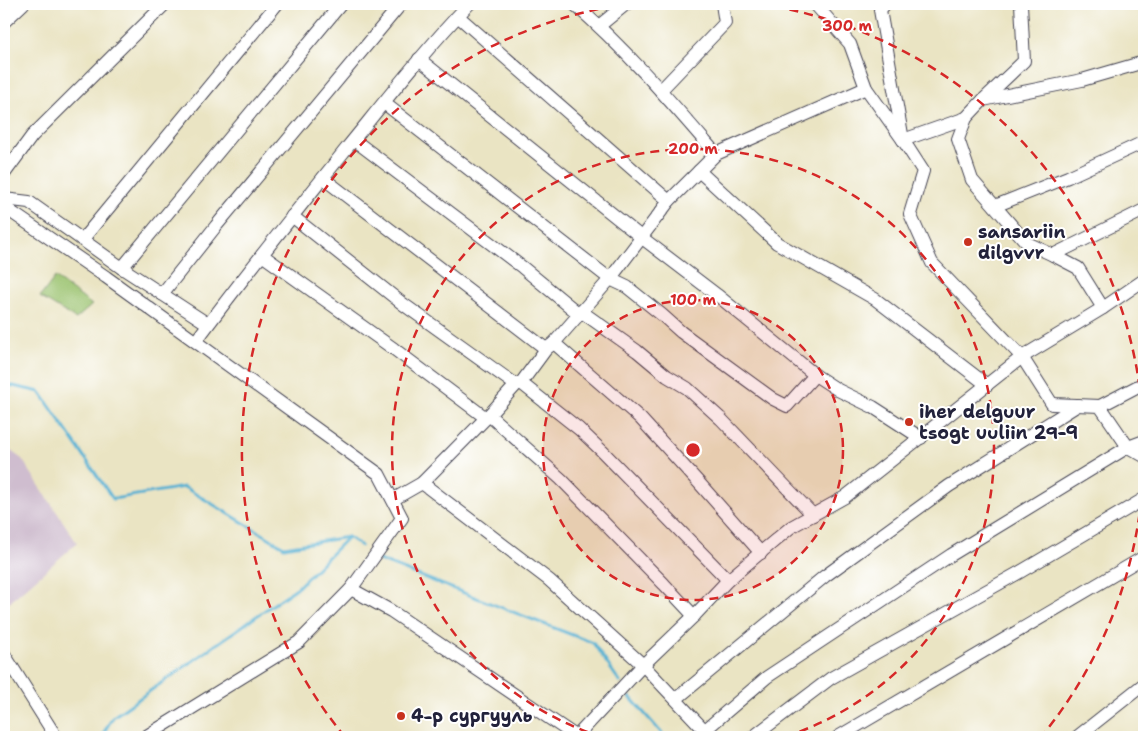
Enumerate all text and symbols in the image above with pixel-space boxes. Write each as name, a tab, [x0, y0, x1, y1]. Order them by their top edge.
text: 300 m	[822, 16, 872, 36]
text: 200 m	[668, 139, 718, 159]
place label: sansariin dilgvvr	[978, 220, 1065, 265]
marker: sansariin dilgvvr	[962, 236, 974, 248]
text: 100 m	[670, 290, 716, 310]
place label: iher delguur tsogt uuliin 29-9	[919, 400, 1078, 445]
marker: iher delguur tsogt uuliin 29-9	[903, 416, 915, 428]
centre of rings	[684, 441, 702, 459]
place label: 4-р сургууль	[411, 704, 532, 728]
marker: 4-р сургууль	[395, 710, 407, 722]

